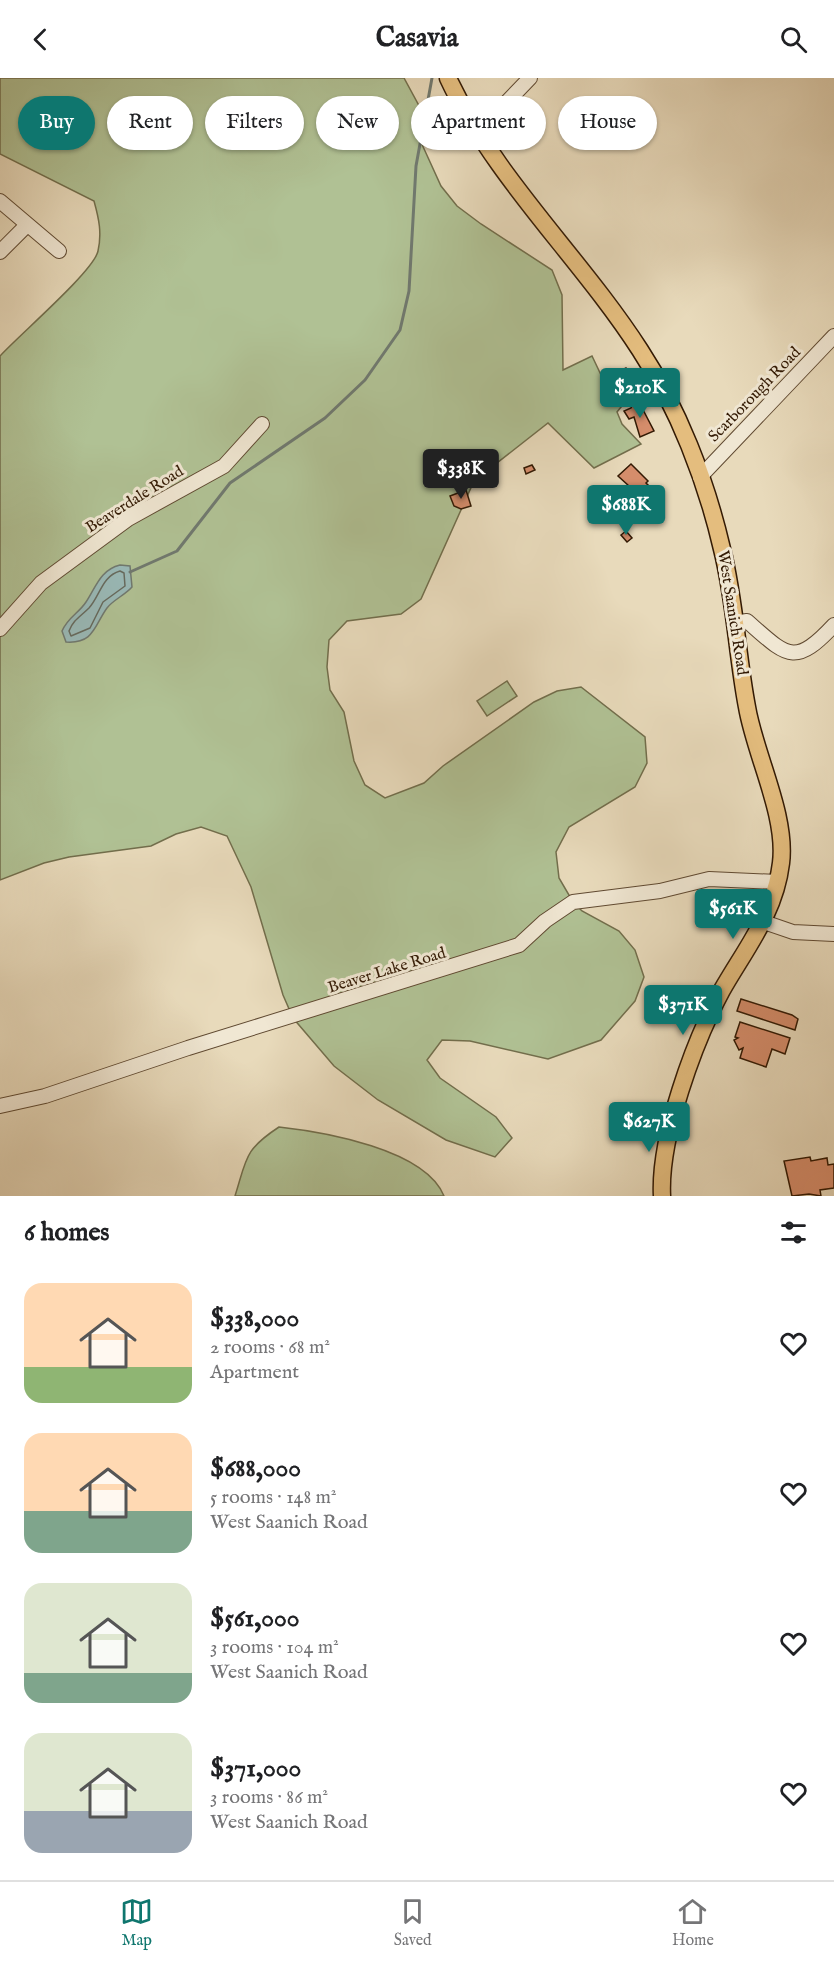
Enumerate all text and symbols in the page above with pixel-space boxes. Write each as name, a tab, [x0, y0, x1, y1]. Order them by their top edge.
text: Casavia	[376, 22, 458, 56]
icon: back	[24, 23, 57, 56]
icon: search	[777, 23, 810, 56]
chip: Buy	[18, 96, 95, 150]
chip: Rent	[107, 96, 193, 150]
chip: Filters	[205, 96, 304, 150]
chip: New	[316, 96, 399, 150]
chip: Apartment	[411, 96, 546, 150]
chip: House	[558, 96, 657, 150]
street label: Scarborough Road	[705, 343, 806, 447]
pin: $210K	[598, 368, 682, 419]
text: $210K	[614, 375, 666, 400]
pin: $338K	[419, 449, 503, 500]
text: $338K	[437, 456, 485, 481]
street label: Beaverdale Road	[82, 462, 188, 538]
pin: $688K	[584, 485, 668, 536]
text: $688K	[601, 492, 651, 517]
street label: West Saanich Road	[712, 549, 752, 677]
pin: $561K	[691, 889, 775, 940]
text: $561K	[709, 896, 757, 921]
street label: Beaver Lake Road	[326, 943, 449, 998]
pin: $371K	[641, 985, 725, 1036]
text: $371K	[658, 992, 708, 1017]
pin: $627K	[607, 1102, 691, 1153]
text: $627K	[623, 1109, 675, 1134]
text: 6 homes	[24, 1216, 109, 1249]
icon: filters	[777, 1216, 810, 1249]
text: $338,000	[210, 1302, 299, 1335]
icon: home	[72, 1307, 144, 1379]
icon: heart	[777, 1327, 810, 1360]
text: 2 rooms · 68 m²	[210, 1335, 330, 1360]
text: Apartment	[210, 1360, 299, 1385]
text: $688,000	[210, 1452, 301, 1485]
icon: home	[72, 1457, 144, 1529]
icon: heart	[777, 1477, 810, 1510]
text: 5 rooms · 148 m²	[210, 1485, 337, 1510]
text: West Saanich Road	[210, 1510, 368, 1535]
text: $561,000	[210, 1602, 299, 1635]
icon: home	[72, 1607, 144, 1679]
icon: heart	[777, 1627, 810, 1660]
text: 3 rooms · 104 m²	[210, 1635, 339, 1660]
text: West Saanich Road	[210, 1660, 368, 1685]
text: $371,000	[210, 1752, 301, 1785]
icon: home	[72, 1757, 144, 1829]
icon: heart	[777, 1777, 810, 1810]
text: 3 rooms · 86 m²	[210, 1785, 328, 1810]
text: West Saanich Road	[210, 1810, 368, 1835]
tab: Map	[120, 1895, 153, 1951]
tab: Saved	[394, 1895, 432, 1951]
tab: Home	[672, 1895, 714, 1951]

